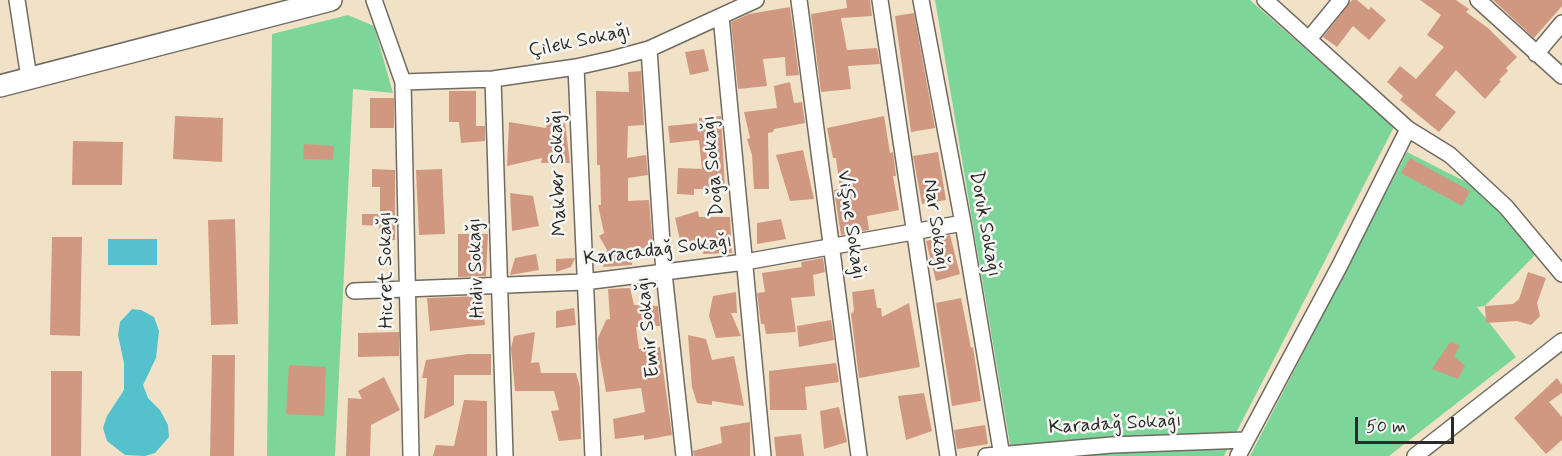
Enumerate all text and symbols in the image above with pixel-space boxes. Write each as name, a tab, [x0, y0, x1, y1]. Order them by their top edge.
street label: Çilek Sokağı	[527, 19, 633, 65]
street label: Makber Sokağı	[545, 109, 573, 237]
street label: Doğa Sokağı	[698, 114, 730, 218]
street label: Vişne Sokağı	[830, 169, 870, 281]
street label: Doruk Sokağı	[963, 169, 1005, 279]
street label: Nar Sokağı	[917, 178, 953, 272]
street label: Hicret Sokağı	[374, 211, 400, 329]
street label: Hidiv Sokağı	[463, 217, 491, 319]
street label: Karacadağ Sokağı	[582, 230, 734, 272]
street label: Emir Sokağı	[632, 275, 666, 379]
scale bar	[1358, 405, 1457, 443]
street label: Karadağ Sokağı	[1048, 410, 1182, 440]
text: 50 m	[1366, 415, 1406, 439]

